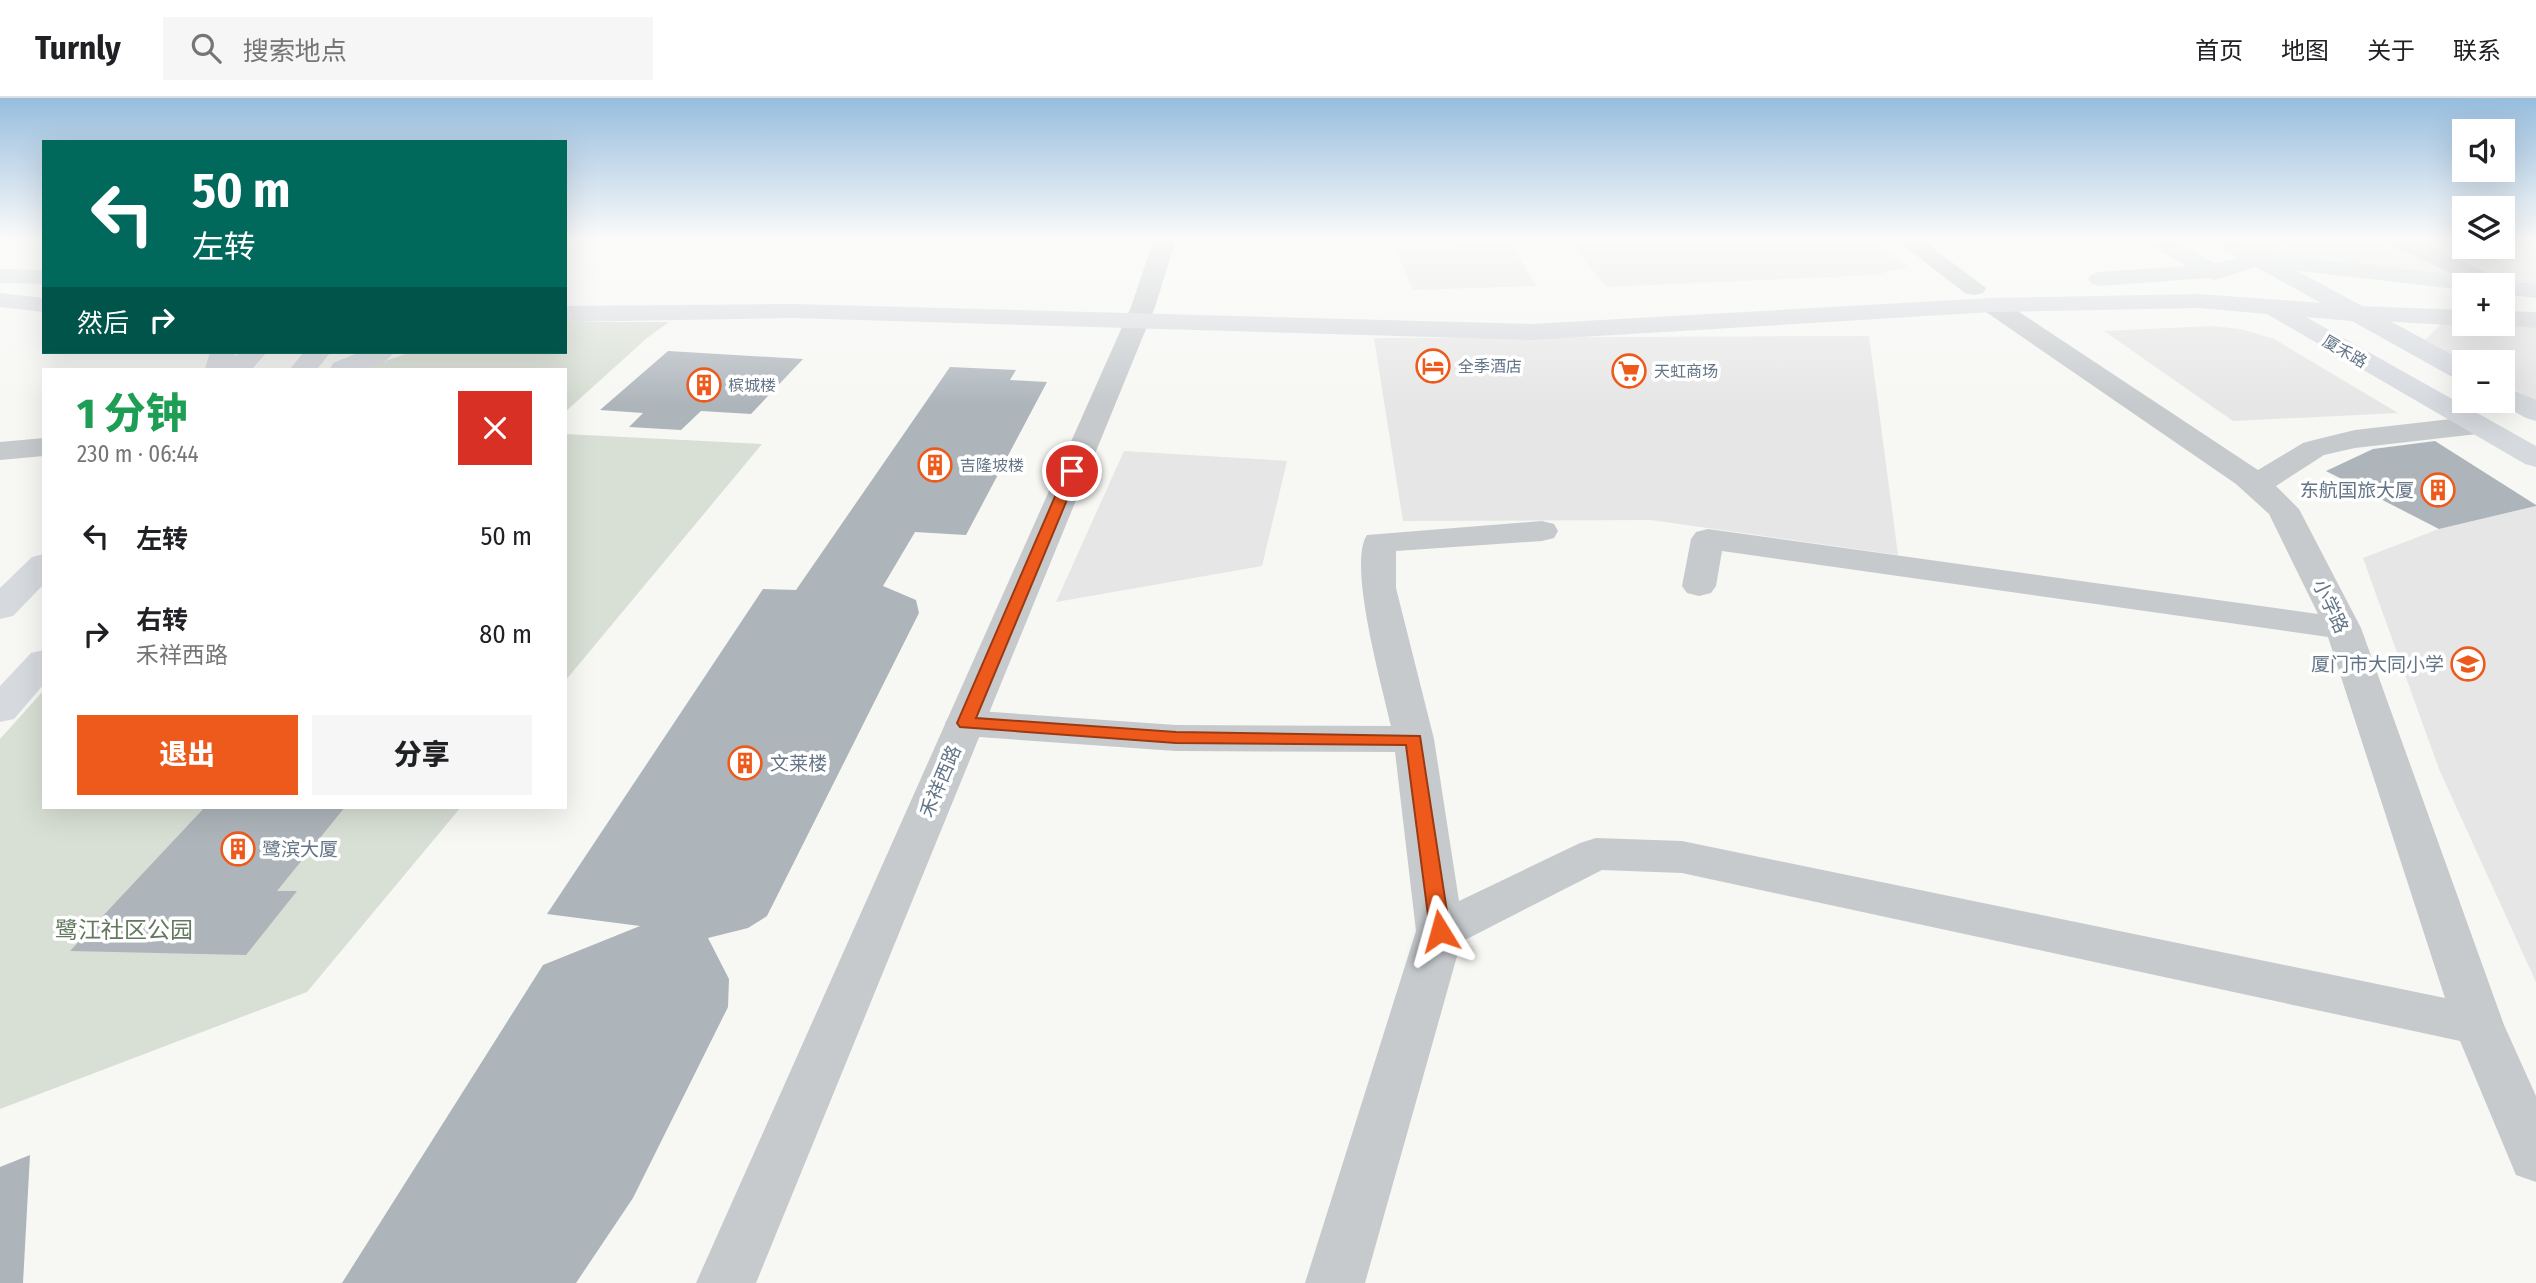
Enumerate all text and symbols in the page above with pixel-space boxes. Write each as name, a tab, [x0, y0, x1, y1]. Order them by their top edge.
search box	[163, 17, 653, 80]
text: Turnly	[35, 28, 121, 68]
icon: search	[187, 29, 225, 67]
text: 搜索地点	[243, 36, 347, 67]
text: 首页	[2195, 37, 2243, 65]
text: 地图	[2281, 37, 2329, 65]
text: 关于	[2367, 37, 2415, 65]
text: 联系	[2453, 37, 2501, 65]
map controls	[2452, 119, 2515, 413]
button: sound	[2452, 119, 2515, 182]
text: 50 m	[192, 161, 290, 220]
icon: left	[77, 168, 168, 259]
button: layers	[2452, 196, 2515, 259]
text: 左转	[192, 228, 256, 266]
button: +	[2452, 273, 2515, 336]
icon: right	[143, 301, 181, 339]
text: 然后	[77, 308, 129, 339]
street label: 厦禾路	[2319, 331, 2370, 372]
hotel icon: 全季酒店	[1414, 347, 1452, 385]
button: −	[2452, 350, 2515, 413]
supermarket icon: 天虹商场	[1610, 352, 1648, 390]
place label: 全季酒店	[1458, 357, 1522, 376]
place label: 天虹商场	[1654, 362, 1718, 381]
building icon: 槟城楼	[685, 366, 723, 404]
place label: 槟城楼	[728, 376, 776, 395]
text: 1 分钟	[77, 389, 188, 439]
button: close	[458, 391, 532, 465]
text: 230 m · 06:44	[77, 440, 199, 468]
pin	[1042, 441, 1102, 501]
building icon: 吉隆坡楼	[916, 446, 954, 484]
icon: arrive	[1053, 452, 1091, 490]
place label: 吉隆坡楼	[960, 456, 1024, 475]
building icon: 东航国旅大厦	[2419, 471, 2457, 509]
place label: 东航国旅大厦	[2300, 479, 2414, 502]
icon: left	[77, 517, 115, 555]
text: 50 m	[480, 521, 532, 552]
text: 左转	[136, 524, 188, 555]
street label: 小学路	[2308, 576, 2353, 637]
text: 右转	[136, 605, 188, 636]
icon: right	[77, 615, 115, 653]
text: 80 m	[479, 619, 532, 650]
text: 禾祥西路	[136, 641, 228, 669]
school or university icon: 厦门市大同小学	[2449, 645, 2487, 683]
place label: 厦门市大同小学	[2311, 653, 2444, 676]
button: 退出	[77, 715, 298, 795]
button: 分享	[312, 715, 532, 795]
street label: 禾祥西路	[915, 742, 966, 821]
building icon: 文莱楼	[726, 744, 764, 782]
place label: 文莱楼	[770, 752, 827, 775]
building icon: 鹭滨大厦	[219, 830, 257, 868]
place label: 鹭滨大厦	[262, 838, 338, 861]
position arrow	[1403, 894, 1477, 968]
park label: 鹭江社区公园	[55, 916, 193, 944]

